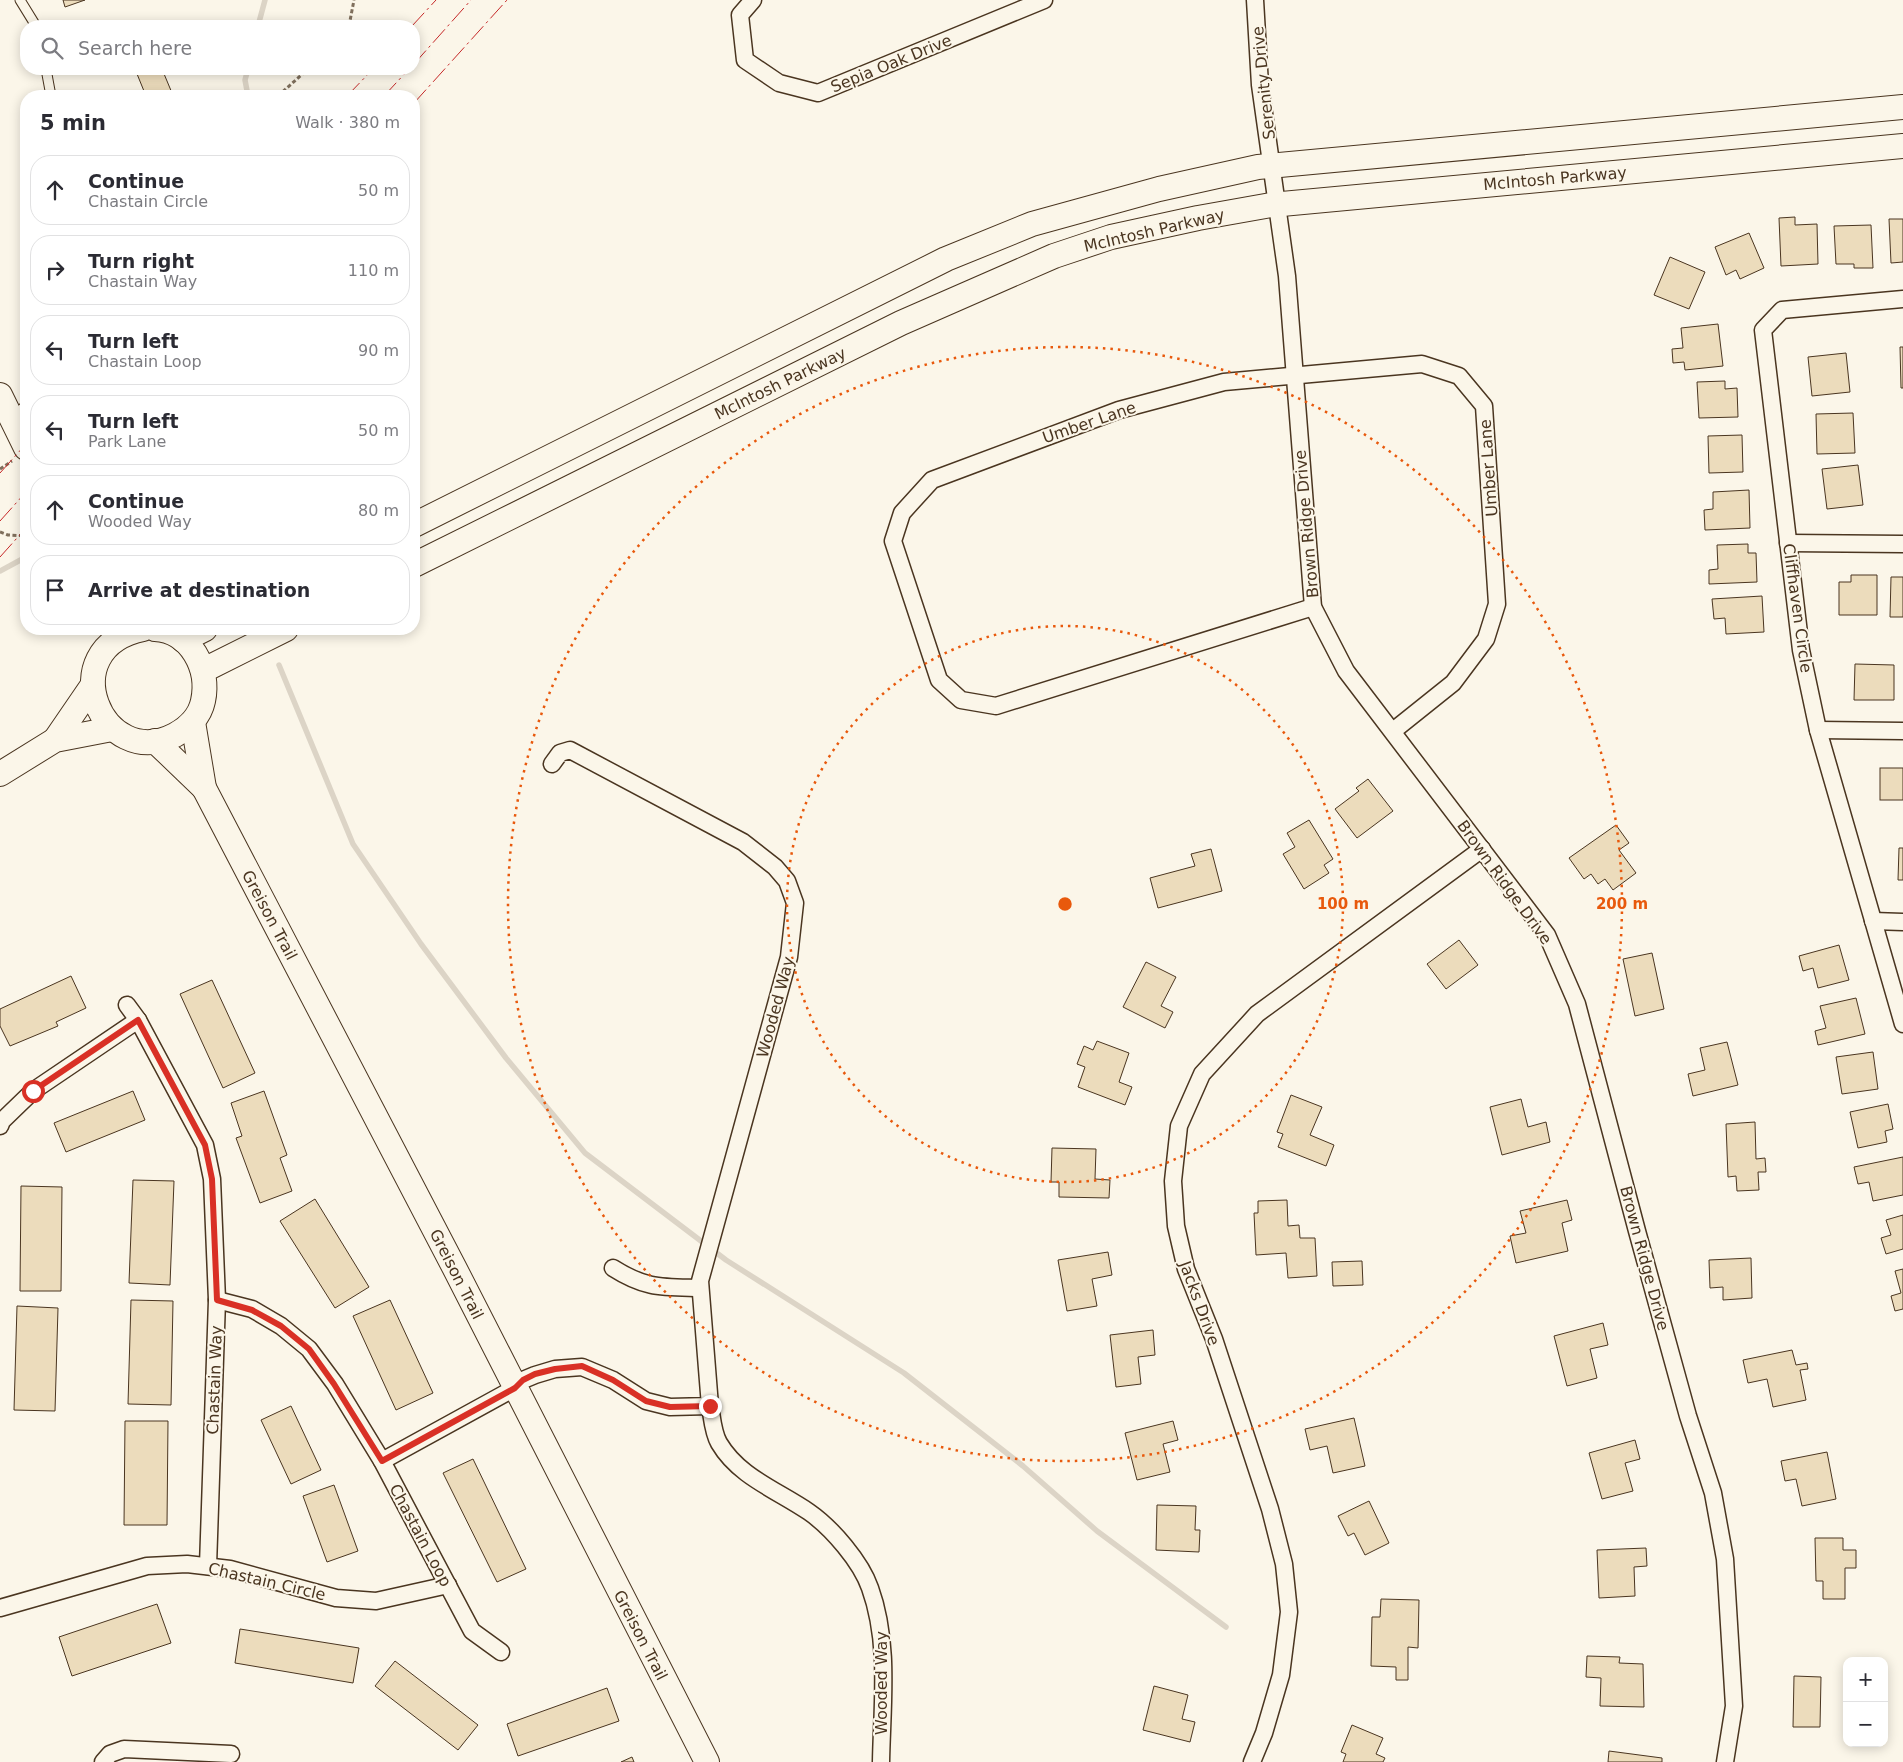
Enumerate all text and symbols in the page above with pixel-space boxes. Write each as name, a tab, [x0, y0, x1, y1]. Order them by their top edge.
search box	[20, 20, 420, 75]
street label: Serenity Drive	[1248, 25, 1279, 141]
street label: Sepia Oak Drive	[828, 31, 955, 96]
icon: search	[38, 34, 66, 62]
text: Search here	[78, 37, 192, 59]
text: 5 min	[40, 111, 106, 135]
text: Walk · 380 m	[295, 113, 400, 132]
street label: McIntosh Parkway	[1482, 163, 1628, 194]
text: Continue	[88, 170, 184, 192]
icon: ahead	[41, 176, 69, 204]
text: 50 m	[358, 181, 399, 200]
text: Chastain Circle	[88, 192, 208, 211]
street label: McIntosh Parkway	[1082, 205, 1226, 256]
text: Turn right	[88, 250, 194, 272]
icon: right	[41, 256, 69, 284]
text: 110 m	[348, 261, 399, 280]
text: Chastain Way	[88, 272, 197, 291]
text: Turn left	[88, 330, 179, 352]
icon: left	[41, 336, 69, 364]
text: 90 m	[358, 341, 399, 360]
street label: McIntosh Parkway	[711, 343, 849, 424]
text: Chastain Loop	[88, 352, 202, 371]
street label: Umber Lane	[1040, 398, 1138, 447]
text: Turn left	[88, 410, 179, 432]
icon: left	[41, 416, 69, 444]
street label: Umber Lane	[1476, 419, 1501, 517]
text: 50 m	[358, 421, 399, 440]
text: Park Lane	[88, 432, 166, 451]
street label: Brown Ridge Drive	[1291, 449, 1322, 599]
text: Continue	[88, 490, 184, 512]
icon: ahead	[41, 496, 69, 524]
text: 80 m	[358, 501, 399, 520]
text: Wooded Way	[88, 512, 192, 531]
street label: Cliffhaven Circle	[1779, 542, 1816, 674]
icon: arrive	[41, 576, 69, 604]
text: Arrive at destination	[88, 579, 310, 601]
street label: Brown Ridge Drive	[1453, 817, 1556, 948]
street label: Greison Trail	[238, 867, 301, 963]
centre of rings	[1056, 895, 1074, 913]
text: 100 m	[1317, 895, 1369, 913]
text: 200 m	[1596, 895, 1648, 913]
street label: Wooded Way	[753, 955, 798, 1060]
route start	[22, 1080, 45, 1103]
street label: Brown Ridge Drive	[1616, 1184, 1673, 1332]
street label: Greison Trail	[426, 1226, 487, 1323]
street label: Jacks Drive	[1175, 1257, 1224, 1348]
street label: Chastain Way	[203, 1325, 226, 1435]
route end	[699, 1395, 722, 1418]
street label: Chastain Loop	[386, 1481, 456, 1590]
street label: Chastain Circle	[206, 1559, 328, 1604]
street label: Greison Trail	[610, 1587, 671, 1684]
street label: Wooded Way	[872, 1631, 891, 1735]
map controls	[1843, 1657, 1888, 1747]
button: +	[1843, 1657, 1888, 1702]
button: −	[1843, 1702, 1888, 1747]

